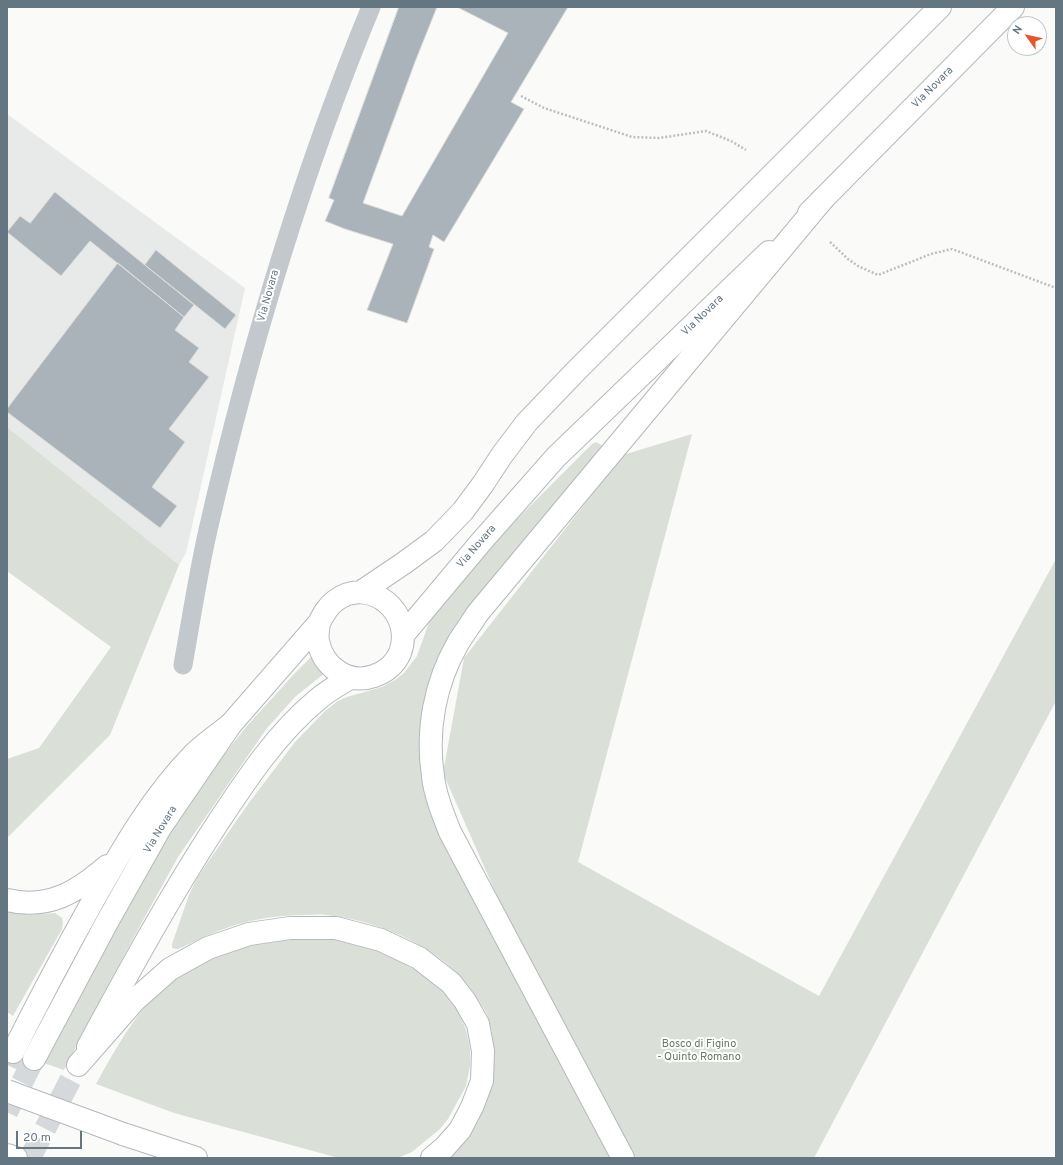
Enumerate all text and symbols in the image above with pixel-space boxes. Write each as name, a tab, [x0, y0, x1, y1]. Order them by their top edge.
north arrow	[1007, 16, 1047, 56]
text: N	[1010, 23, 1026, 37]
street label: Via Novara	[909, 64, 957, 112]
street label: Via Novara	[255, 269, 283, 323]
street label: Via Novara	[679, 293, 727, 339]
street label: Via Novara	[454, 523, 500, 571]
street label: Via Novara	[142, 804, 180, 856]
park label: Bosco di Figino - Quinto Romano	[657, 1038, 741, 1064]
scale bar	[18, 1123, 84, 1149]
text: 20 m	[23, 1130, 51, 1146]

